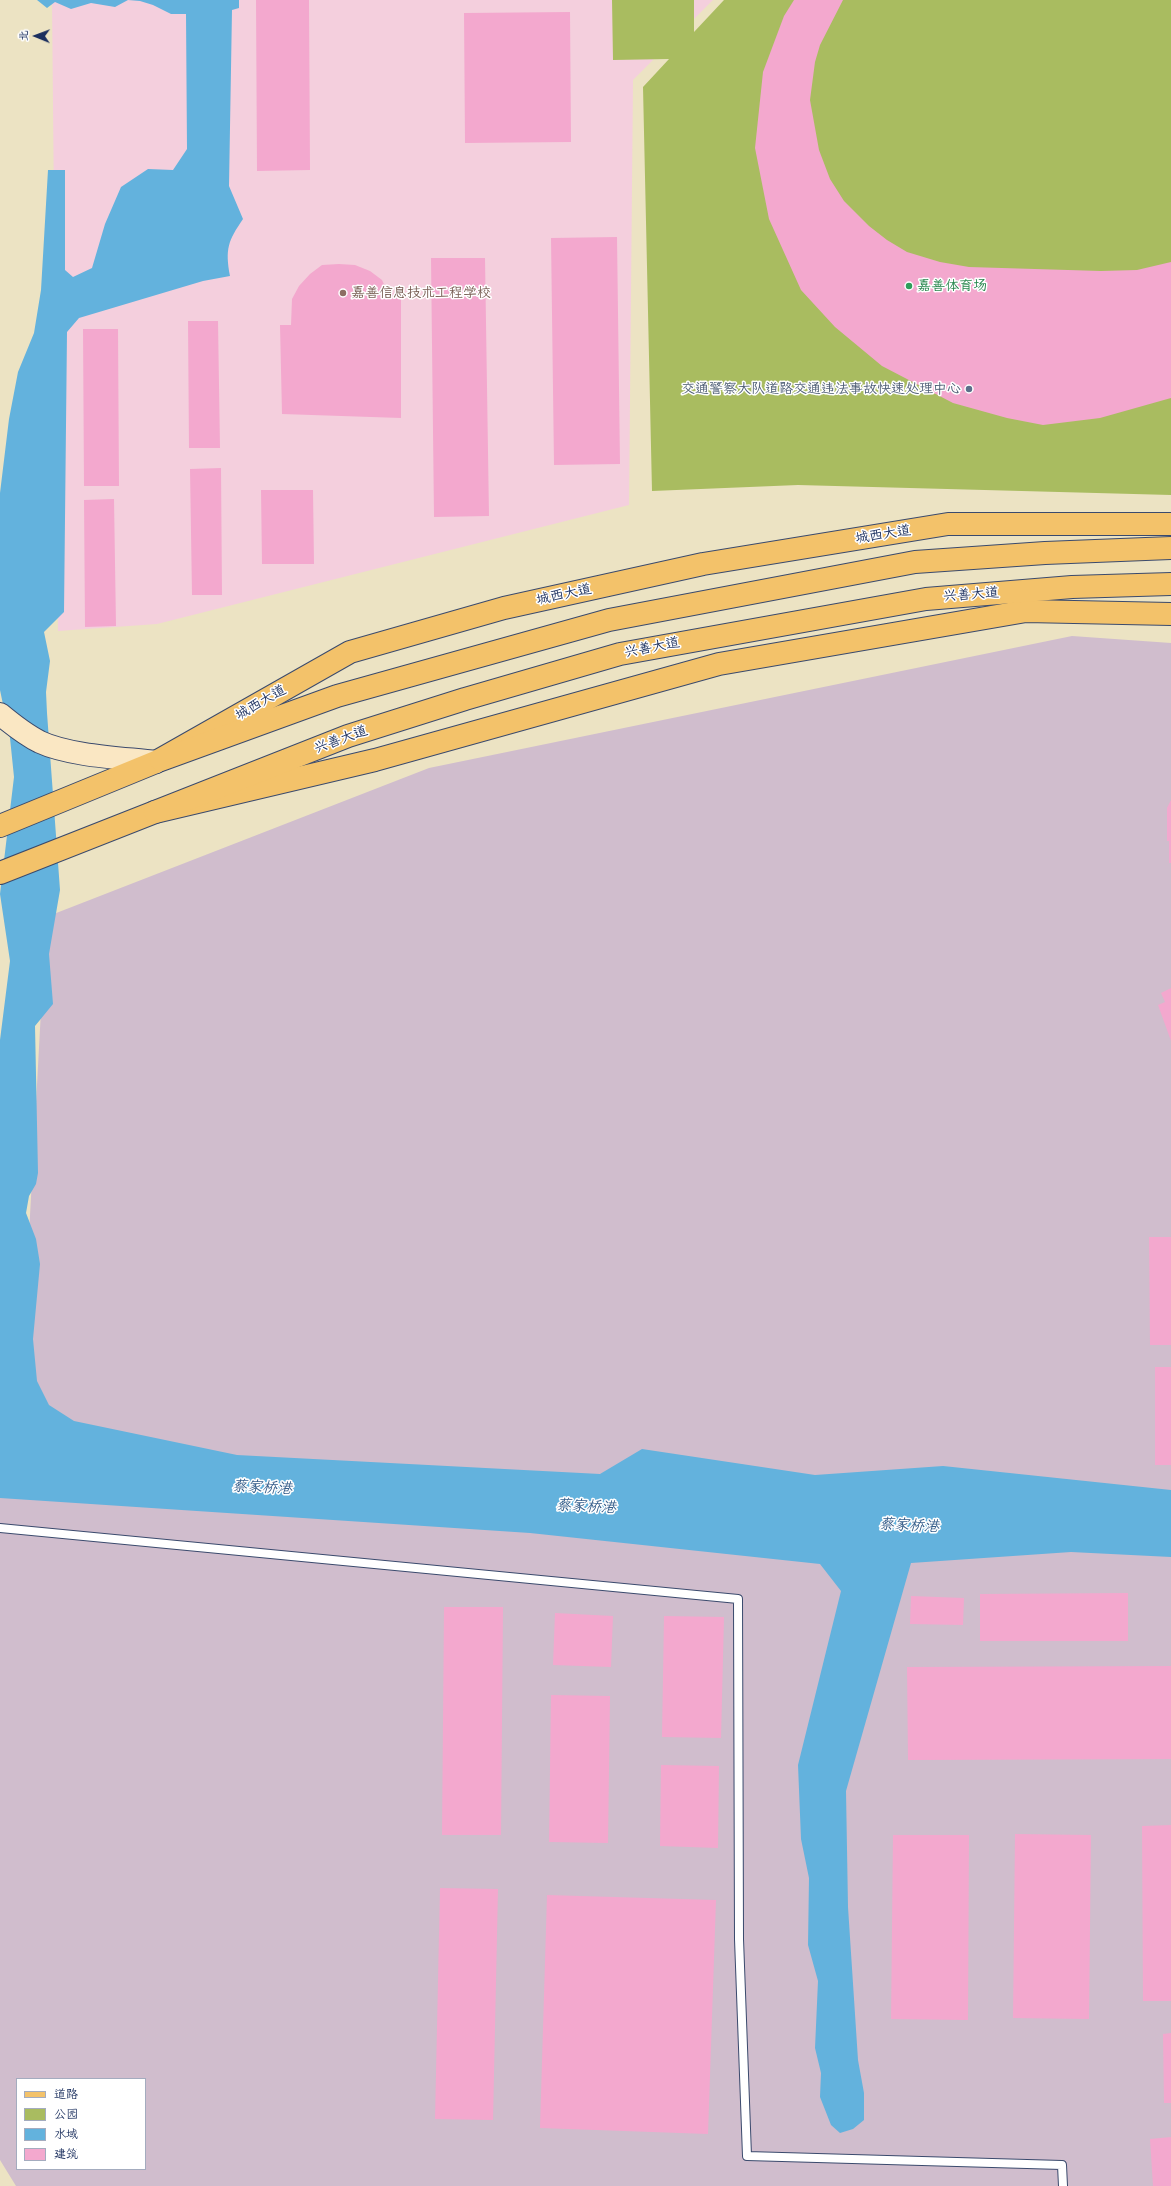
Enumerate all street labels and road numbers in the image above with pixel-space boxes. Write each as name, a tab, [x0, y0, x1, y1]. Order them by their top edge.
street label: 城西大道	[854, 522, 912, 548]
street label: 城西大道	[535, 581, 593, 609]
street label: 兴善大道	[942, 585, 1000, 605]
street label: 兴善大道	[623, 634, 681, 662]
street label: 城西大道	[233, 682, 289, 724]
street label: 兴善大道	[312, 723, 370, 757]

